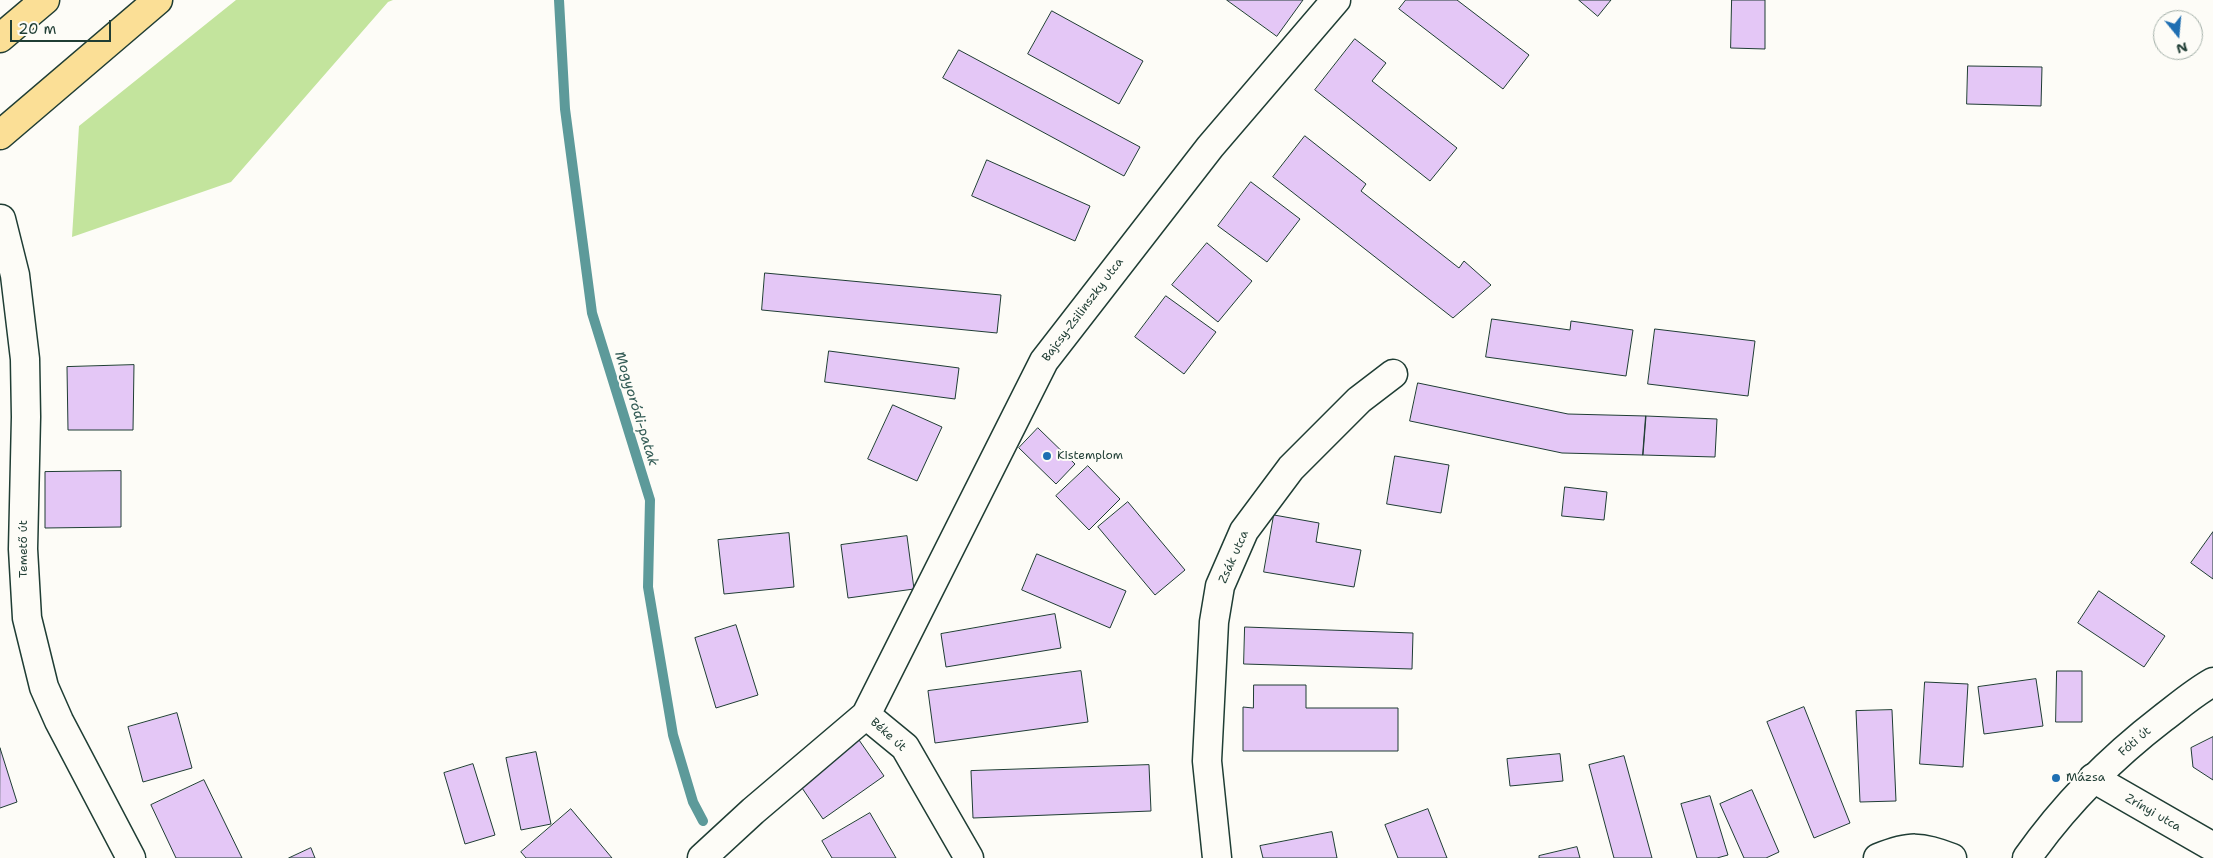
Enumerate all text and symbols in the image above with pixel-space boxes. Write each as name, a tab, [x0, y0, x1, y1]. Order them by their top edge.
scale bar	[12, 10, 114, 42]
north arrow	[2153, 10, 2203, 60]
text: 20 m	[18, 19, 57, 39]
text: N	[2174, 38, 2190, 59]
street label: Bajcsy-Zsilinszky utca	[1039, 255, 1127, 365]
water label: Mogyoródi-patak	[611, 350, 661, 468]
place label: Kistemplom	[1057, 449, 1123, 463]
marker: Kistemplom	[1041, 450, 1053, 462]
street label: Temető út	[17, 520, 31, 578]
street label: Zsák utca	[1216, 528, 1252, 586]
street label: Béke út	[867, 715, 909, 755]
street label: Fóti út	[2116, 724, 2154, 760]
place label: Mázsa	[2066, 771, 2105, 785]
marker: Mázsa	[2050, 772, 2062, 784]
street label: Zrínyi utca	[2123, 791, 2183, 835]

